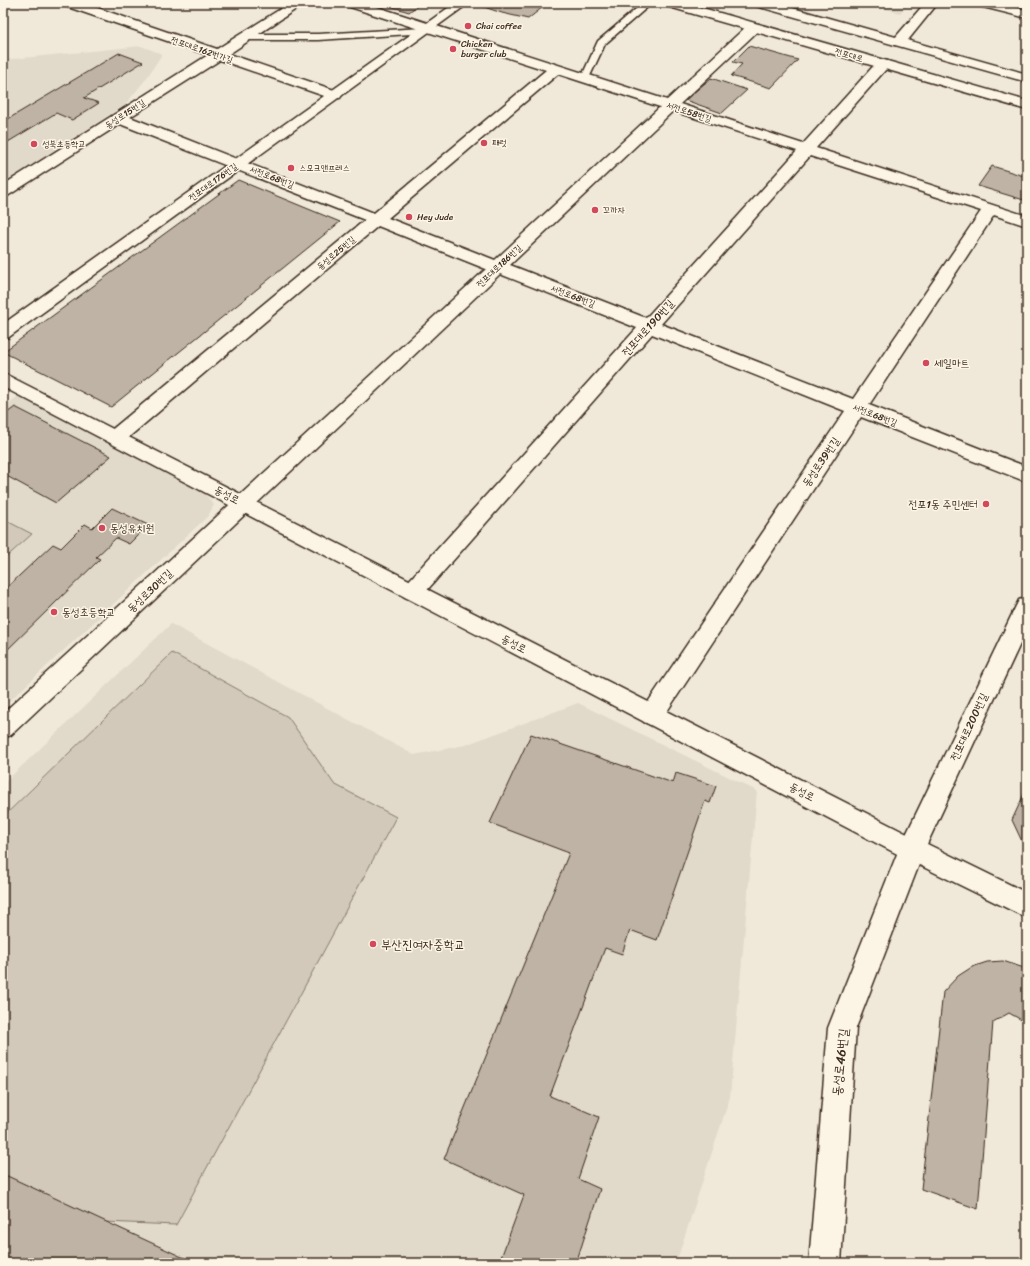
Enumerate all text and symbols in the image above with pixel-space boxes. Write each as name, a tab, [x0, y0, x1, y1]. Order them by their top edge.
place label: Chai coffee	[476, 18, 522, 34]
marker: Chai coffee	[463, 21, 473, 31]
street label: 전포대로162번가길	[169, 32, 236, 68]
place label: Chicken burger club	[461, 36, 507, 62]
street label: 전포대로	[833, 43, 865, 67]
marker: Chicken burger club	[448, 44, 458, 54]
street label: 동성로15번길	[102, 94, 149, 133]
street label: 서전로58번길	[664, 97, 715, 127]
place label: 패럿	[492, 135, 506, 151]
place label: 성북초등학교	[42, 136, 85, 152]
marker: 패럿	[479, 138, 489, 148]
marker: 성북초등학교	[29, 139, 39, 149]
street label: 전포대로176번길	[185, 158, 242, 205]
place label: 스모크앤프레스	[299, 160, 350, 176]
street label: 서전로68번길	[247, 161, 297, 193]
marker: 스모크앤프레스	[286, 163, 296, 173]
place label: 꼬까자	[603, 202, 625, 218]
marker: 꼬까자	[590, 205, 600, 215]
place label: Hey Jude	[417, 209, 454, 225]
marker: Hey Jude	[404, 212, 414, 222]
street label: 동성로25번길	[313, 231, 360, 274]
street label: 전포대로186번길	[472, 240, 526, 292]
street label: 서전로68번길	[548, 280, 598, 312]
street label: 전포대로190번길	[617, 295, 679, 361]
place label: 세일마트	[934, 354, 970, 373]
marker: 세일마트	[921, 358, 931, 368]
street label: 서전로68번길	[850, 399, 900, 431]
street label: 동성로39번길	[797, 433, 845, 491]
street label: 동성로	[211, 481, 243, 510]
place label: 전포1동 주민센터	[908, 495, 978, 514]
marker: 전포1동 주민센터	[981, 499, 991, 509]
place label: 동성유치원	[110, 519, 154, 538]
marker: 동성유치원	[97, 523, 107, 533]
street label: 동성로30번길	[123, 564, 178, 617]
place label: 동성초등학교	[62, 603, 115, 622]
marker: 동성초등학교	[49, 607, 59, 617]
street label: 동성로	[498, 630, 530, 659]
street label: 전포대로200번길	[945, 690, 993, 764]
street label: 동성로	[786, 778, 818, 807]
place label: 부산진여자중학교	[381, 933, 465, 956]
marker: 부산진여자중학교	[368, 939, 378, 949]
street label: 동성로46번길	[825, 1027, 855, 1097]

